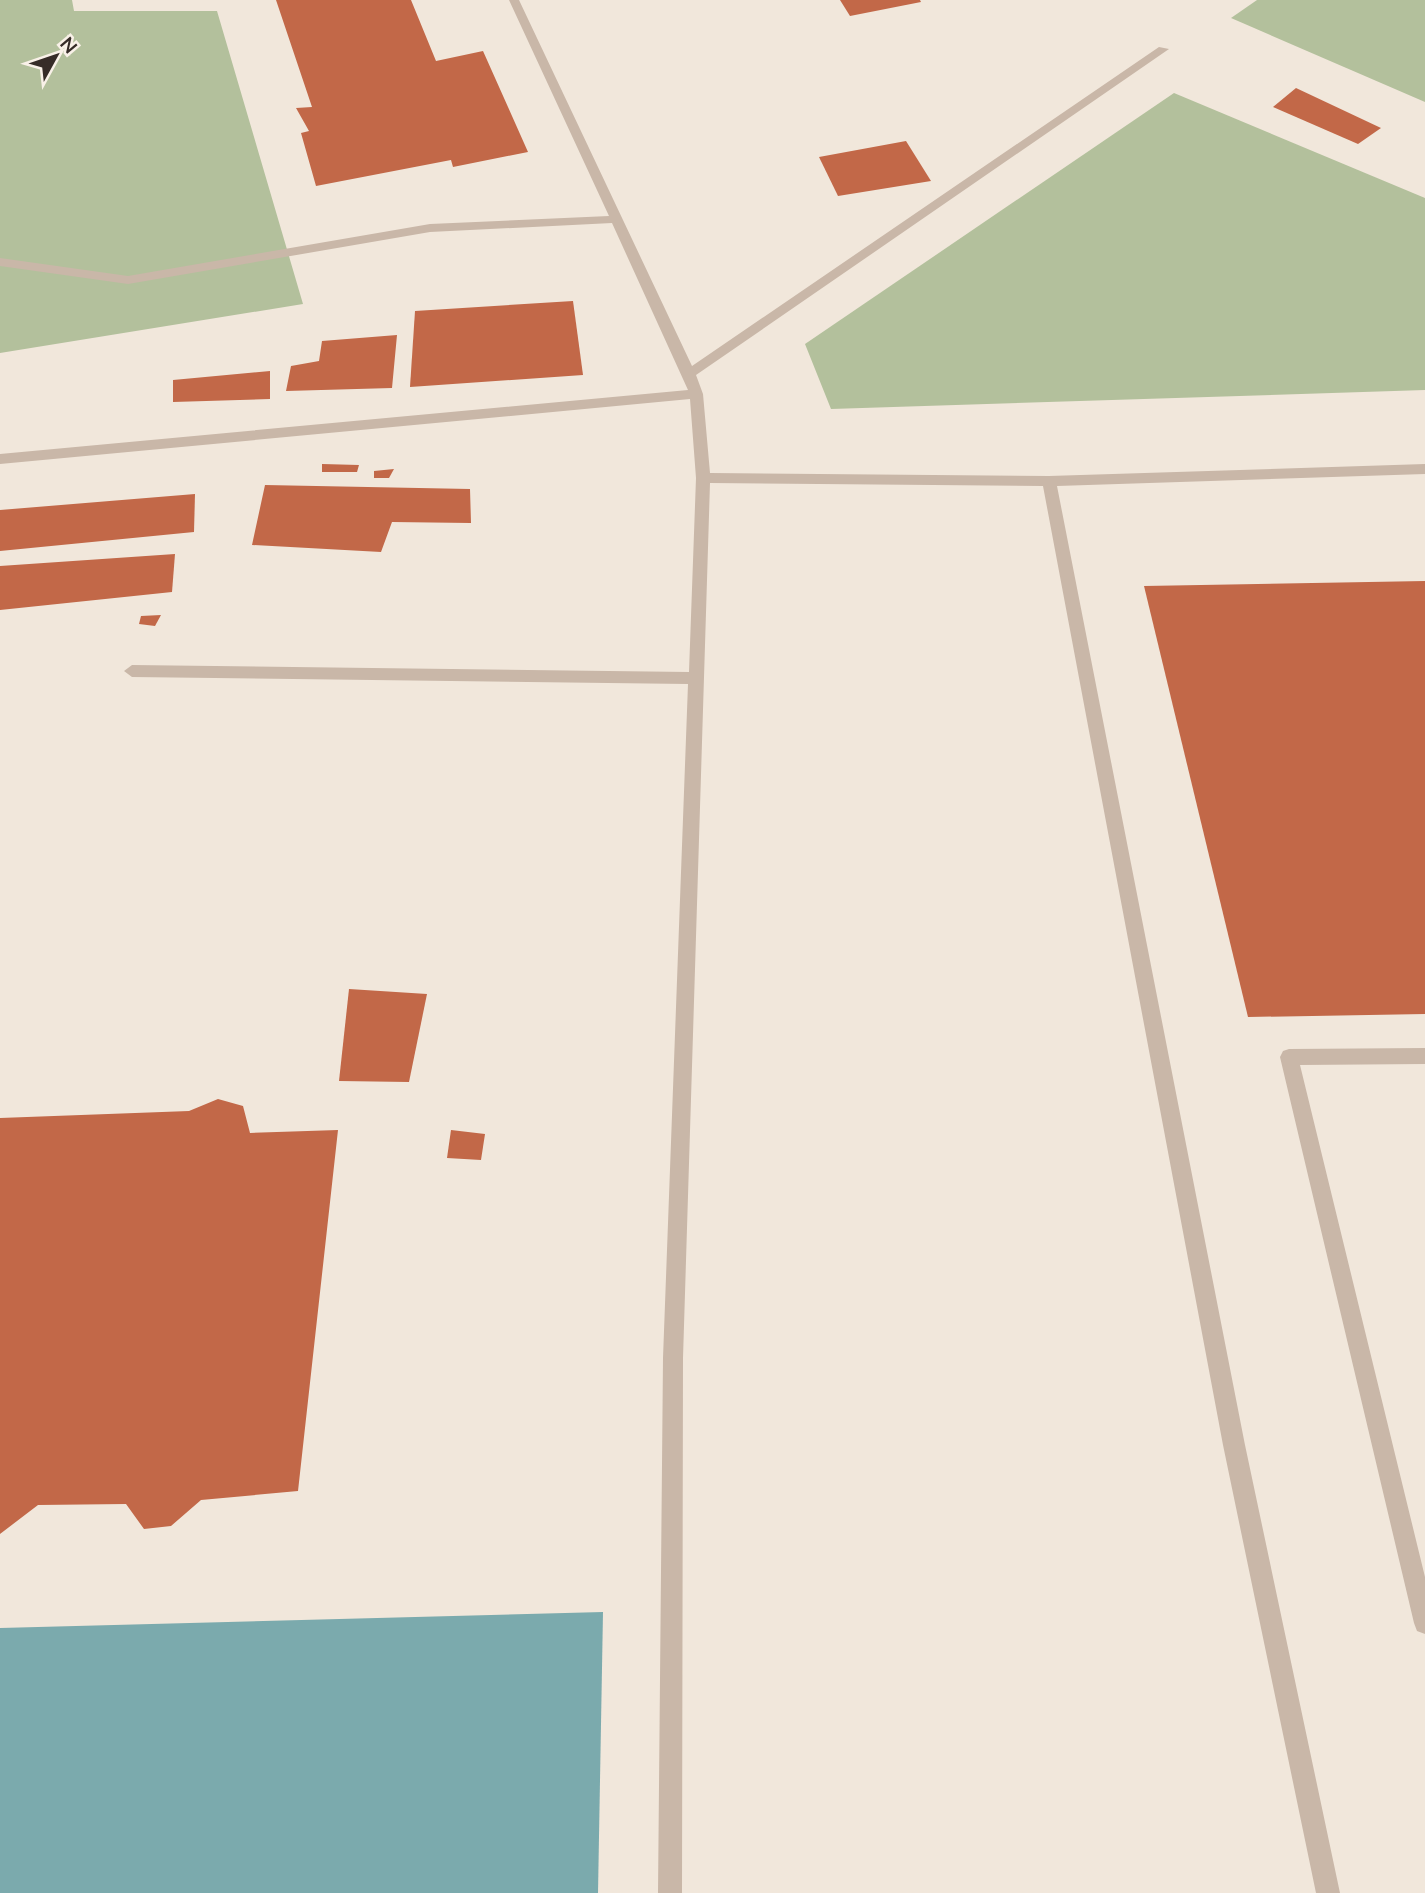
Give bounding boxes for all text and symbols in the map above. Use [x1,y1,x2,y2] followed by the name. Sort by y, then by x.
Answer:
[21,21,91,91] north arrow
[55,32,83,58] text: N

